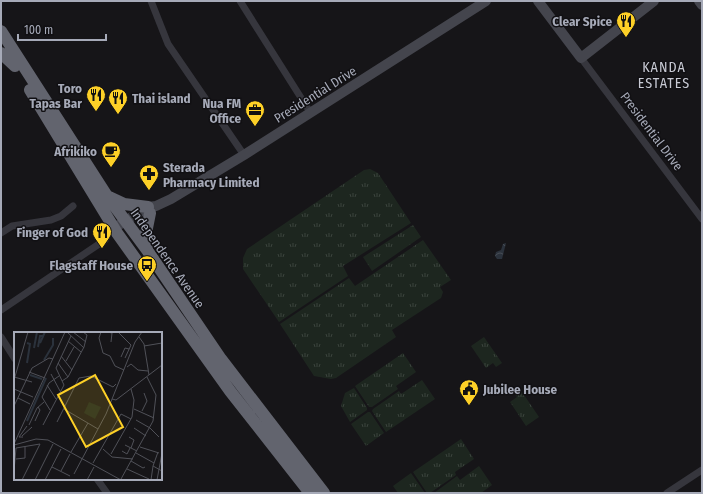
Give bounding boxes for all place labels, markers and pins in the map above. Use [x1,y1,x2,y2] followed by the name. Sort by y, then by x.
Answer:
[615,10,637,38] restaurant icon: Clear Spice
[552,14,612,29] place label: Clear Spice
[30,81,82,111] place label: Toro Tapas Bar
[85,84,107,112] restaurant icon: Toro Tapas Bar
[107,87,129,115] restaurant icon: Thai island
[132,91,191,106] place label: Thai island
[203,96,241,126] place label: Nua FM Office
[244,99,266,127] office icon: Nua FM Office
[100,140,122,168] cafe icon: Afrikiko
[53,144,97,159] place label: Afrikiko
[163,160,260,190] place label: Sterada Pharmacy Limited
[138,163,160,191] pharmacy icon: Sterada Pharmacy Limited
[91,221,113,249] restaurant icon: Finger of God
[17,225,88,240] place label: Finger of God
[136,254,158,282] bus stop icon: Flagstaff House
[50,258,133,273] place label: Flagstaff House
[458,378,480,406] public building icon: Jubilee House
[482,382,558,397] place label: Jubilee House

